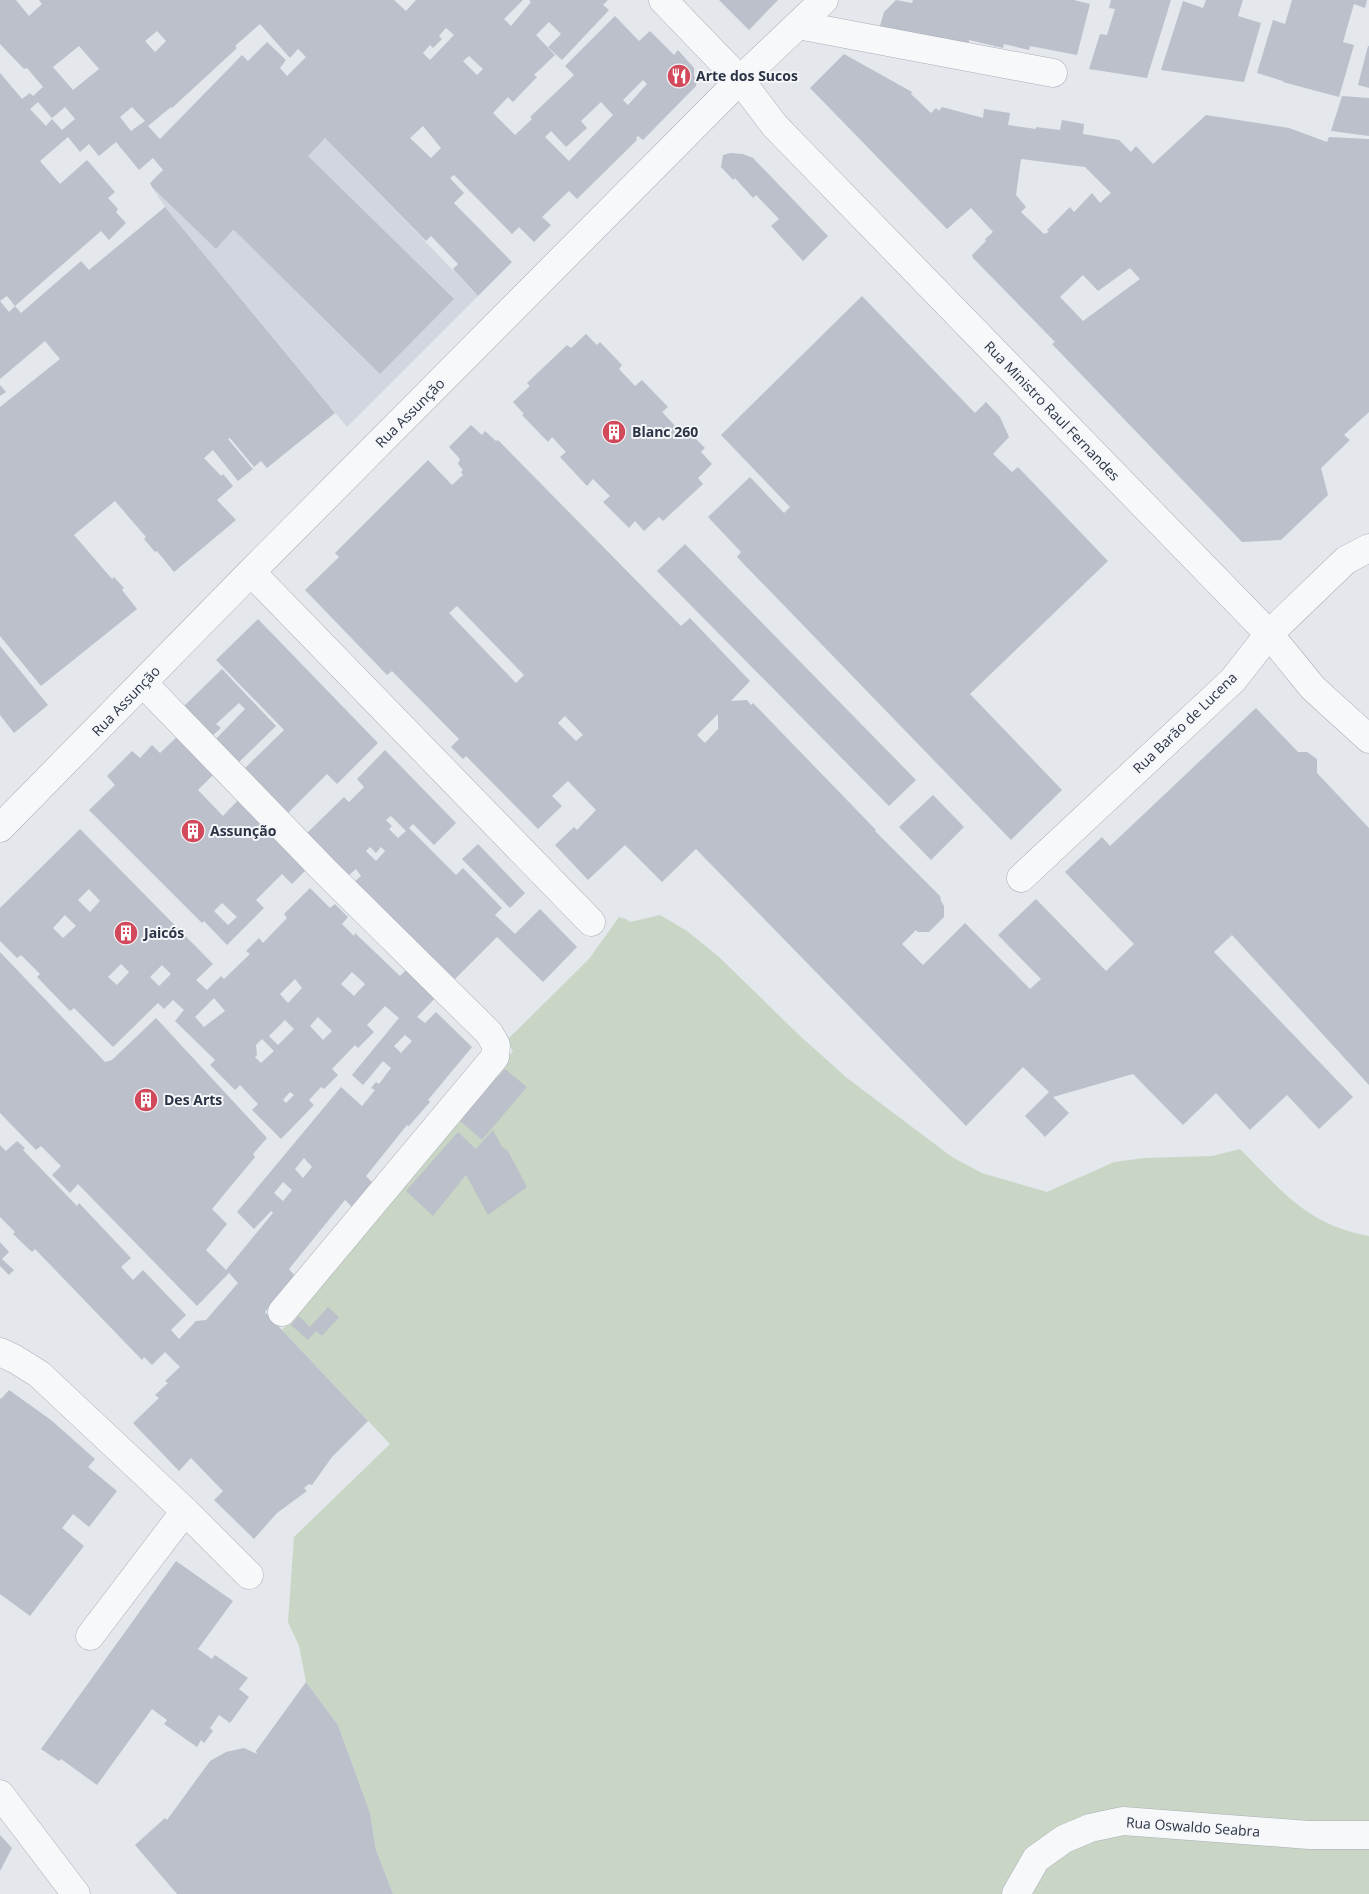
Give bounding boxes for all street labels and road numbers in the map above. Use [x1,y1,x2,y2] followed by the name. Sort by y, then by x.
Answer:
[980,337,1124,485] street label: Rua Ministro Raul Fernandes
[371,374,449,452] street label: Rua Assunção
[87,661,164,740] street label: Rua Assunção
[1128,668,1241,777] street label: Rua Barão de Lucena
[1125,1812,1261,1841] street label: Rua Oswaldo Seabra

